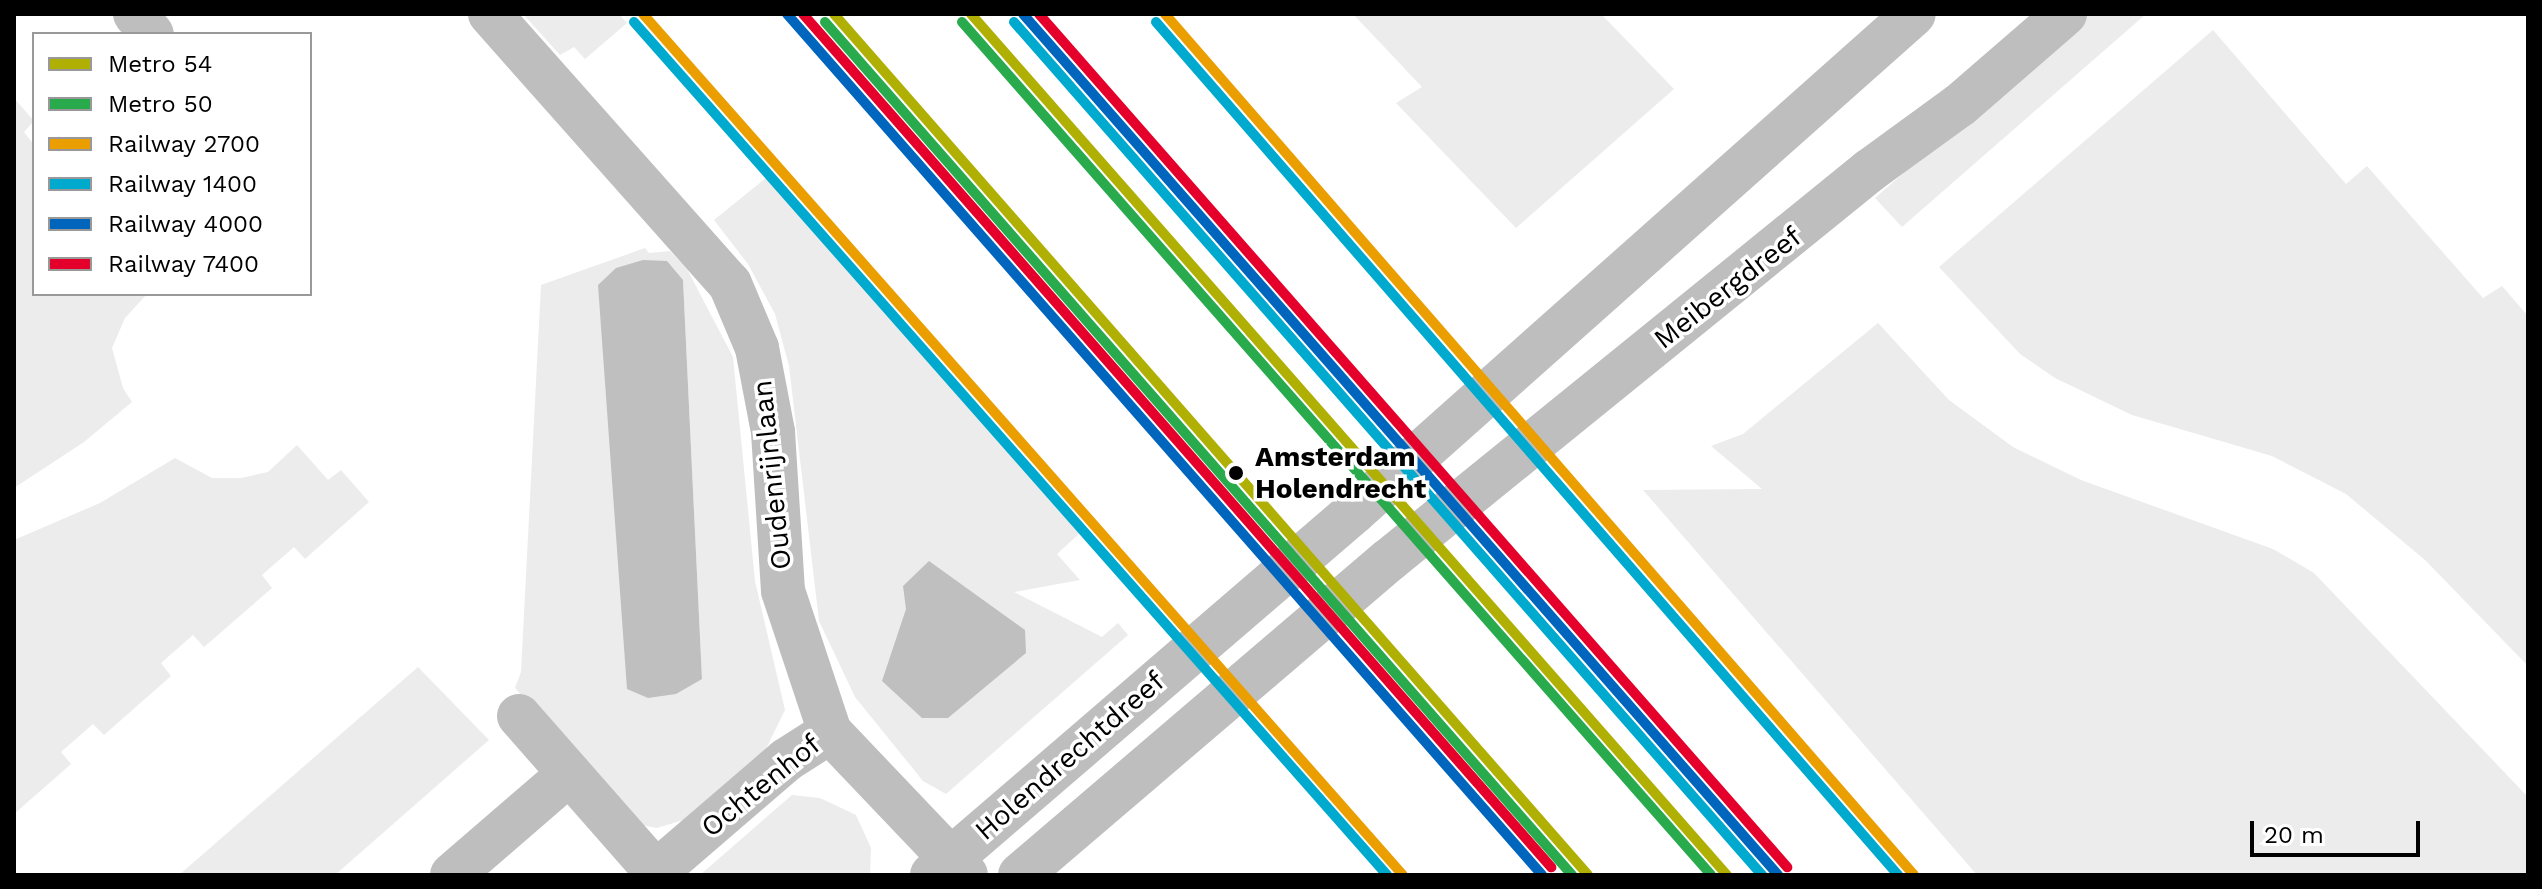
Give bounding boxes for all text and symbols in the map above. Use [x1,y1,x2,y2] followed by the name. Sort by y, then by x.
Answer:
[32,32,312,296] legend
[108,50,212,78] text: Metro 54
[108,90,213,118] text: Metro 50
[108,130,260,158] text: Railway 2700
[108,170,257,198] text: Railway 1400
[108,210,263,238] text: Railway 4000
[1647,220,1809,356] street label: Meibergdreef
[108,250,259,278] text: Railway 7400
[745,379,799,571] street label: Oudenrijnlaan
[1255,440,1426,506] place label: Amsterdam Holendrecht
[1224,461,1248,485] marker: Amsterdam Holendrecht
[968,665,1172,847] street label: Holendrechtdreef
[695,728,827,844] street label: Ochtenhof
[2254,805,2424,855] scale bar
[2264,821,2324,849] text: 20 m

